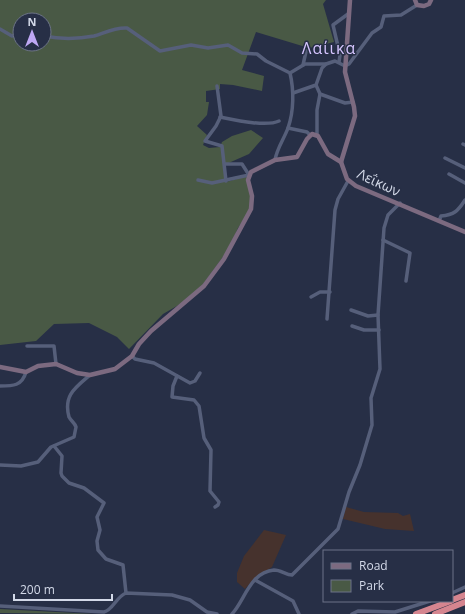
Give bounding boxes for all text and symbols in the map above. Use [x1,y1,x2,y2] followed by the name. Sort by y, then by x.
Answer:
[12,12,52,52] north arrow
[28,14,36,29] text: N
[302,37,356,59] district label: Λαίικα
[354,164,404,200] street label: Λεΐκων
[323,550,453,602] legend
[359,557,388,574] text: Road
[14,576,112,602] scale bar
[359,577,385,594] text: Park
[20,581,55,598] text: 200 m

